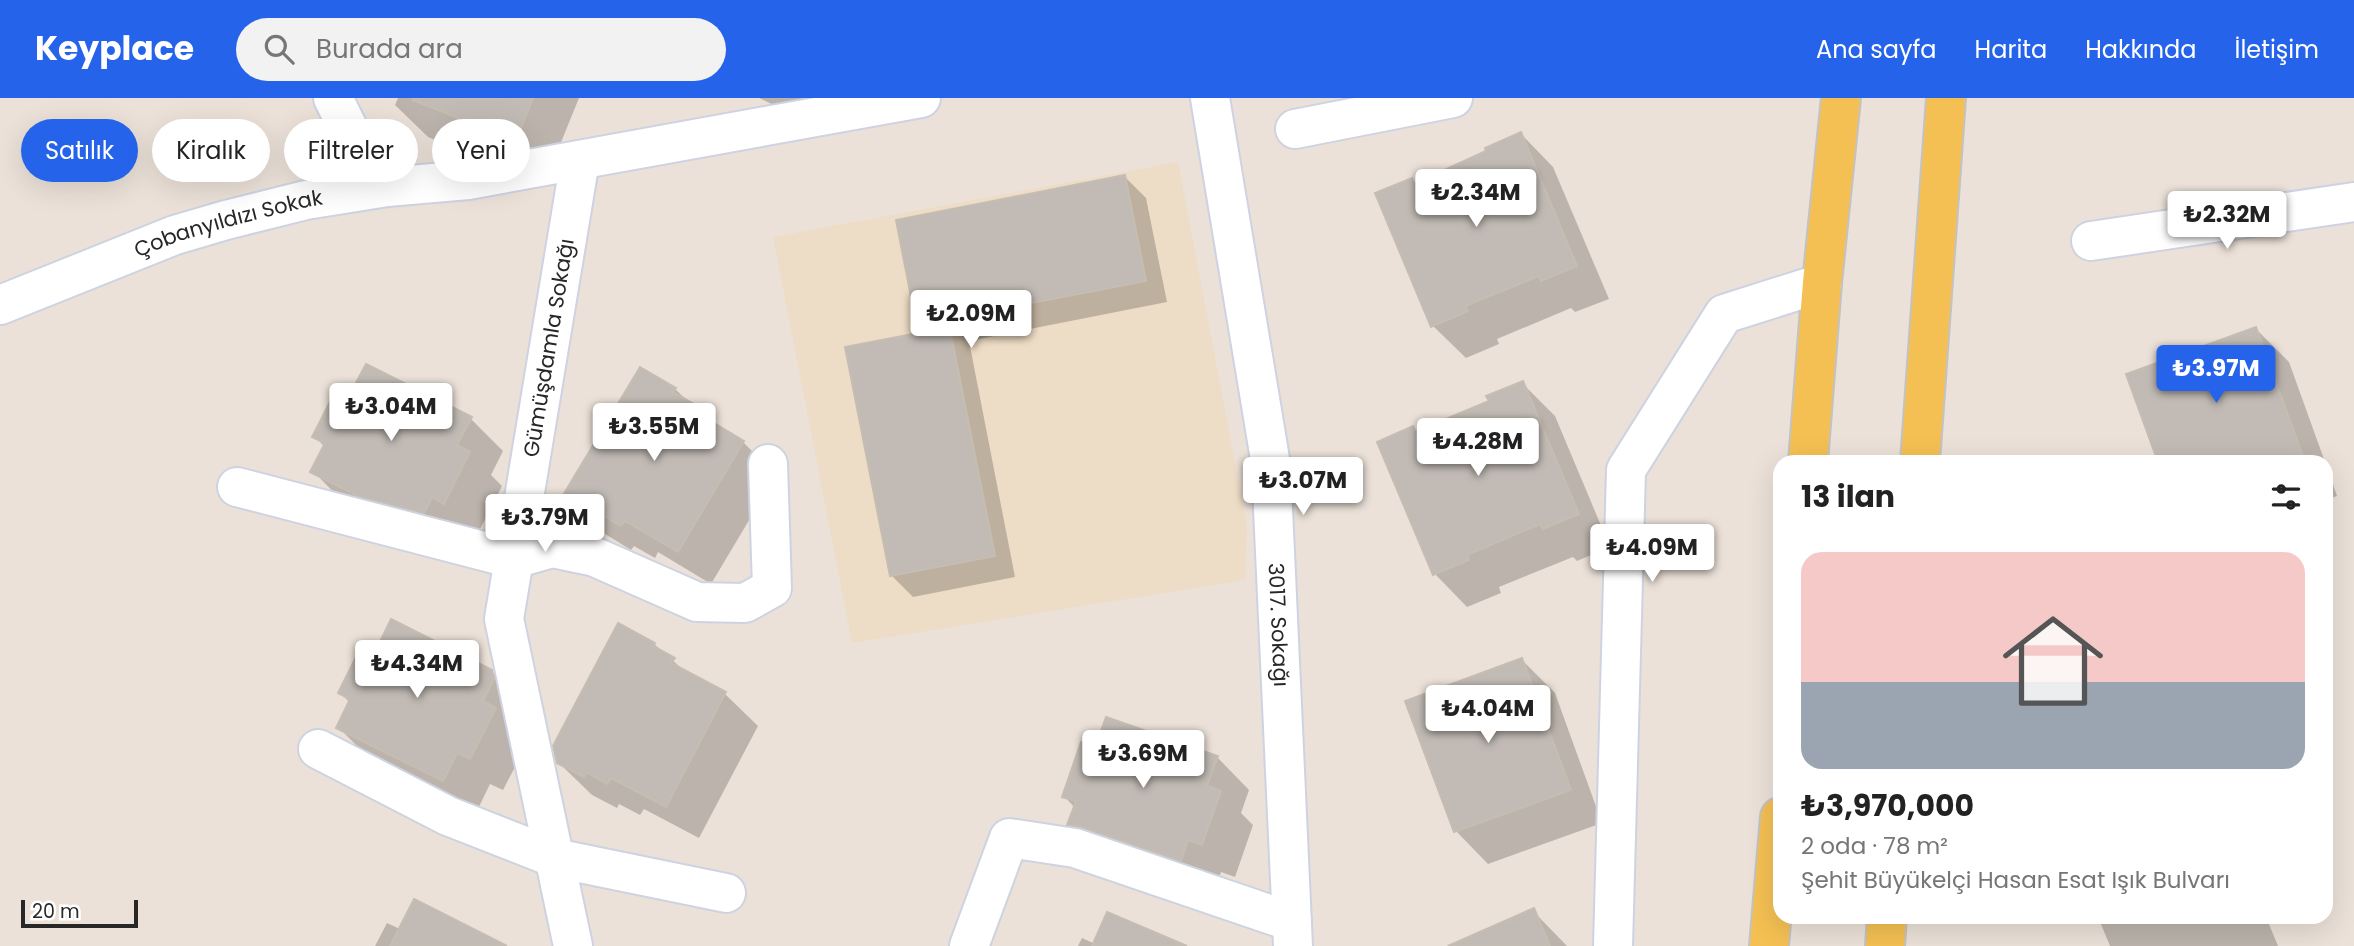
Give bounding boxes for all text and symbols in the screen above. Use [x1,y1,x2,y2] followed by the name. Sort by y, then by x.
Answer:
[236,18,726,81] search box
[35,25,194,72] text: Keyplace
[260,30,298,68] icon: search
[316,31,463,67] text: Burada ara
[1816,33,1937,66] text: Ana sayfa
[1975,33,2047,66] text: Harita
[2085,33,2197,66] text: Hakkında
[2235,33,2319,66] text: İletişim
[21,119,138,182] chip: Satılık
[152,119,270,182] chip: Kiralık
[284,119,418,182] chip: Filtreler
[432,119,530,182] chip: Yeni
[1419,170,1533,229] pin: ₺2.34M
[1431,176,1521,208] text: ₺2.34M
[129,183,325,264] street label: Çobanyıldızı Sokak
[2170,192,2284,251] pin: ₺2.32M
[2184,198,2270,230] text: ₺2.32M
[516,236,581,459] street label: Gümüşdamla Sokağı
[914,290,1028,350] pin: ₺2.09M
[926,297,1016,329] text: ₺2.09M
[2159,345,2273,405] pin: ₺3.97M
[2172,352,2260,384] text: ₺3.97M
[334,384,448,443] pin: ₺3.04M
[345,390,437,422] text: ₺3.04M
[597,404,711,463] pin: ₺3.55M
[609,410,699,442] text: ₺3.55M
[1421,418,1535,478] pin: ₺4.28M
[1433,425,1523,457] text: ₺4.28M
[1246,458,1360,517] pin: ₺3.07M
[1259,464,1347,496] text: ₺3.07M
[1801,475,1895,518] text: 13 ilan
[2267,478,2305,516] icon: filters
[488,494,602,554] pin: ₺3.79M
[501,501,589,533] text: ₺3.79M
[1595,524,1709,584] pin: ₺4.09M
[1606,531,1698,563] text: ₺4.09M
[1261,562,1296,687] street label: 3017. Sokağı
[1990,598,2116,724] icon: home
[360,640,474,700] pin: ₺4.34M
[371,647,463,679] text: ₺4.34M
[1431,686,1545,745] pin: ₺4.04M
[1442,692,1534,724] text: ₺4.04M
[1086,730,1200,790] pin: ₺3.69M
[1098,737,1188,769] text: ₺3.69M
[1801,784,1974,827] text: ₺3,970,000
[1801,830,1948,862] text: 2 oda · 78 m²
[1801,864,2230,896] text: Şehit Büyükelçi Hasan Esat Işık Bulvarı
[21,897,138,929] scale bar
[32,898,80,925] text: 20 m

